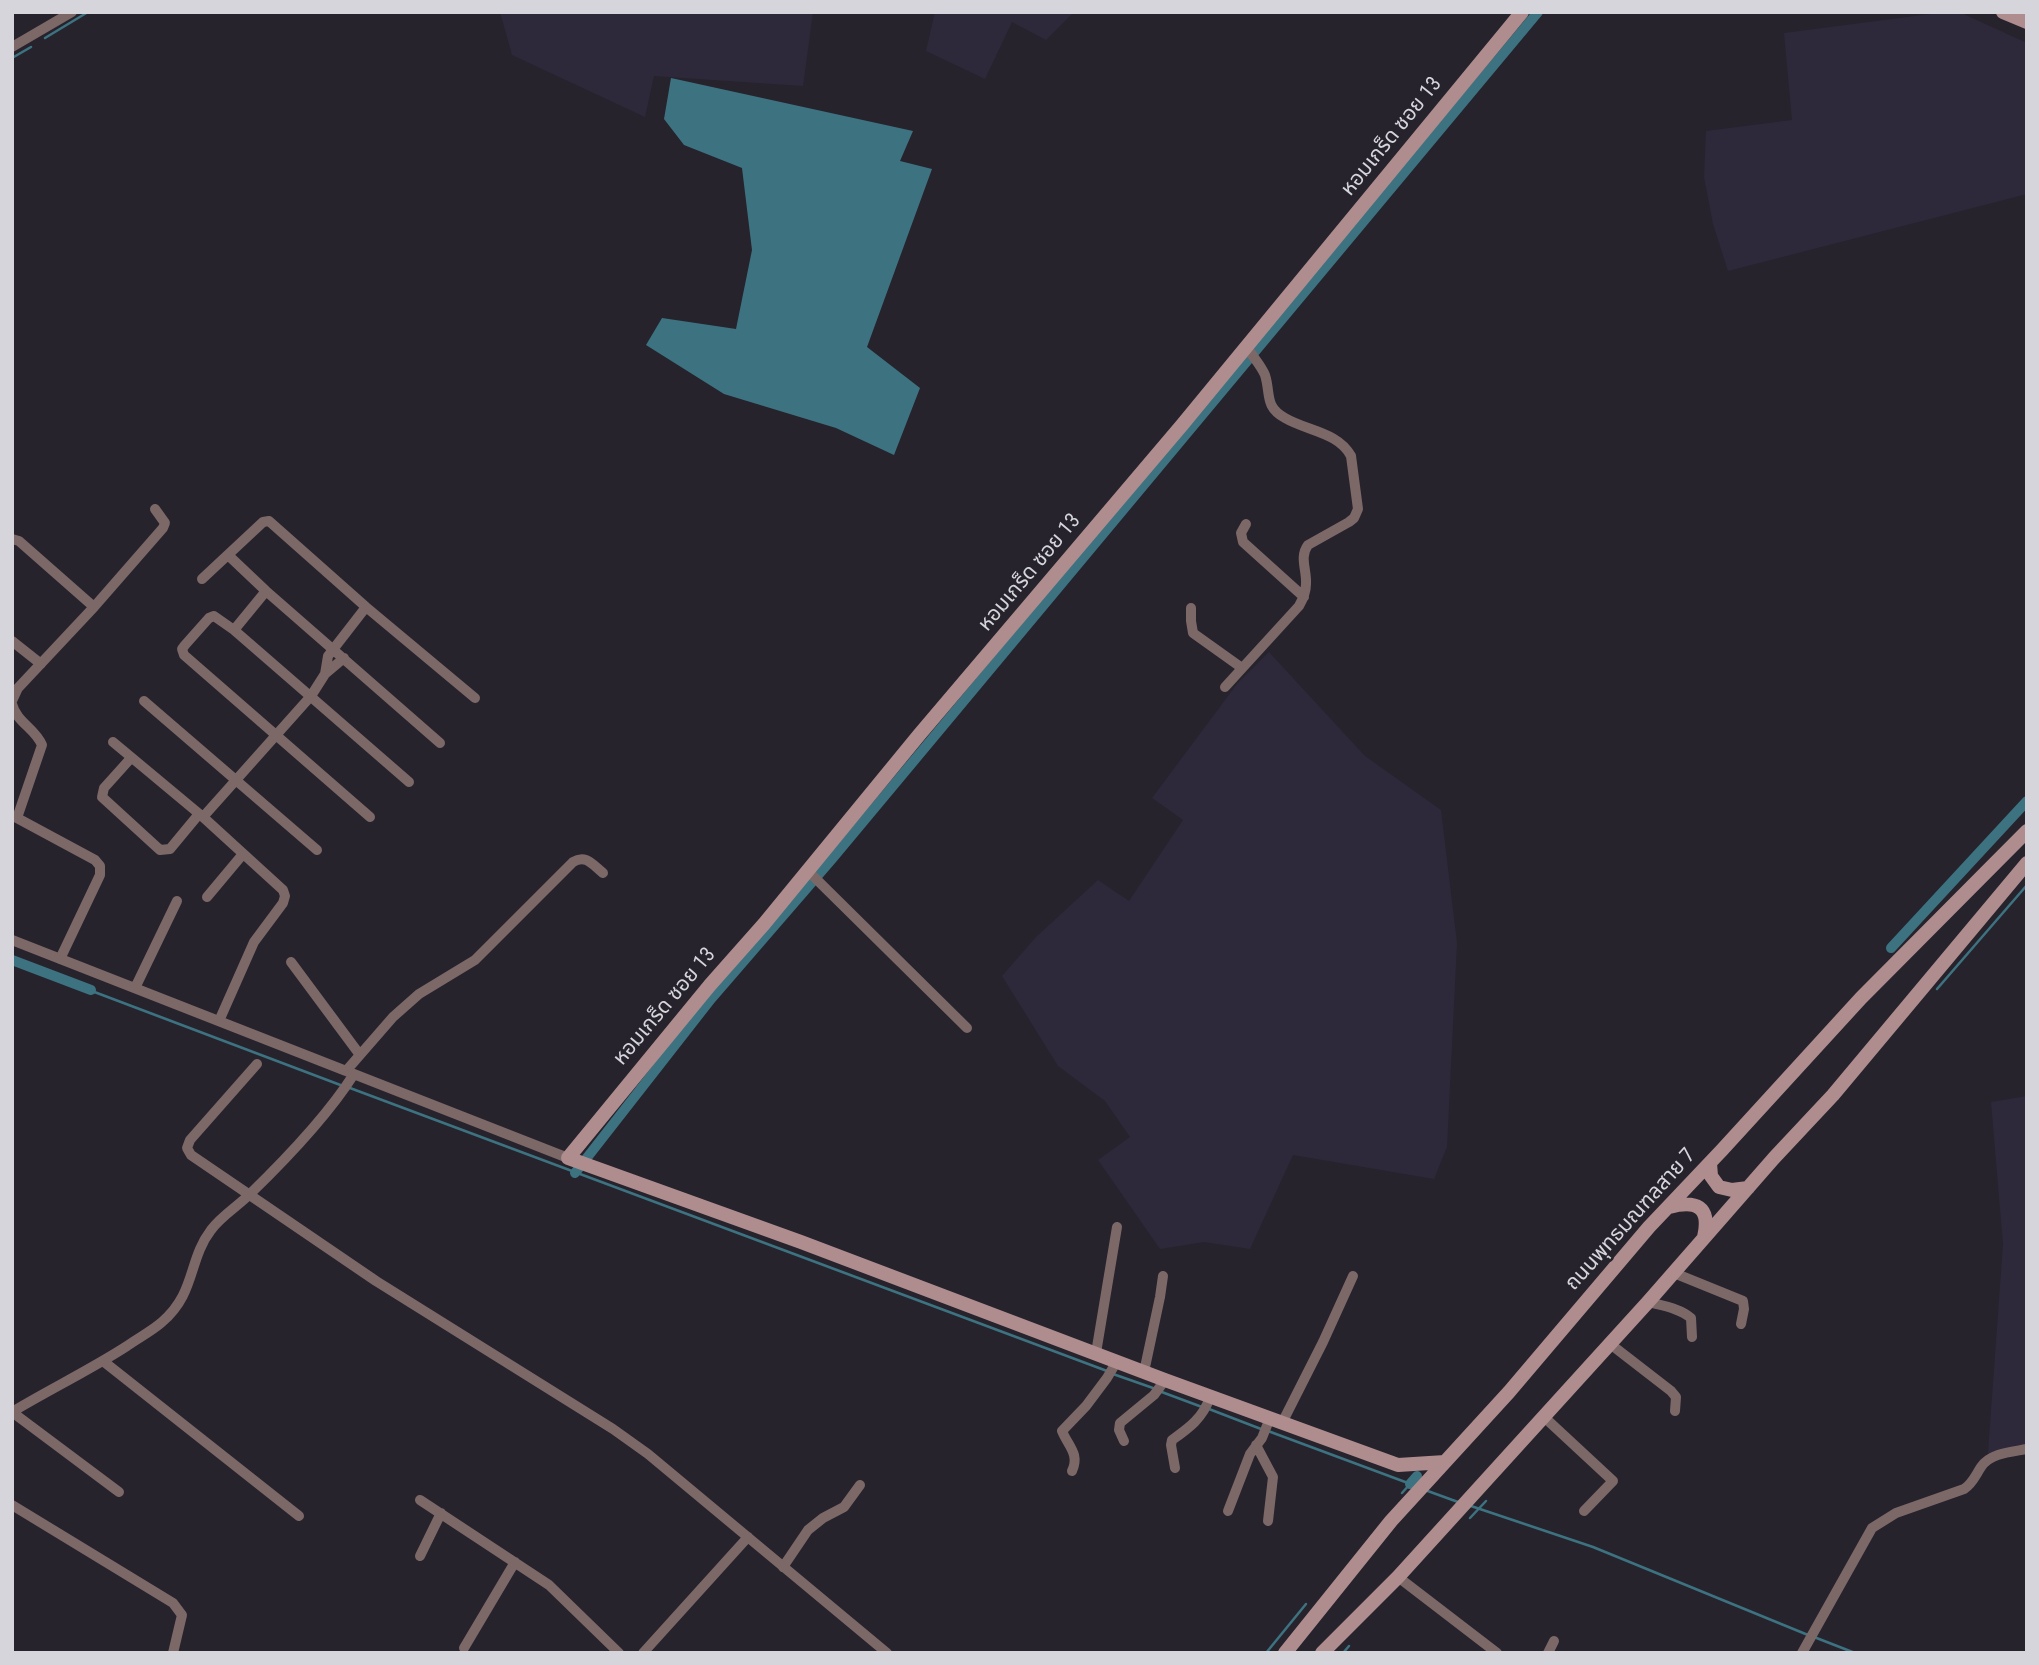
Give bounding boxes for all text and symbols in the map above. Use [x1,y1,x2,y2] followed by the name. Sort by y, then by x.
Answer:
[1336,72,1448,202] street label: หอมเกร็ด ซอย 13
[973,509,1087,637] street label: หอมเกร็ด ซอย 13
[608,943,722,1071] street label: หอมเกร็ด ซอย 13
[1561,1144,1701,1296] street label: ถนนพุทธมณฑลสาย 7

